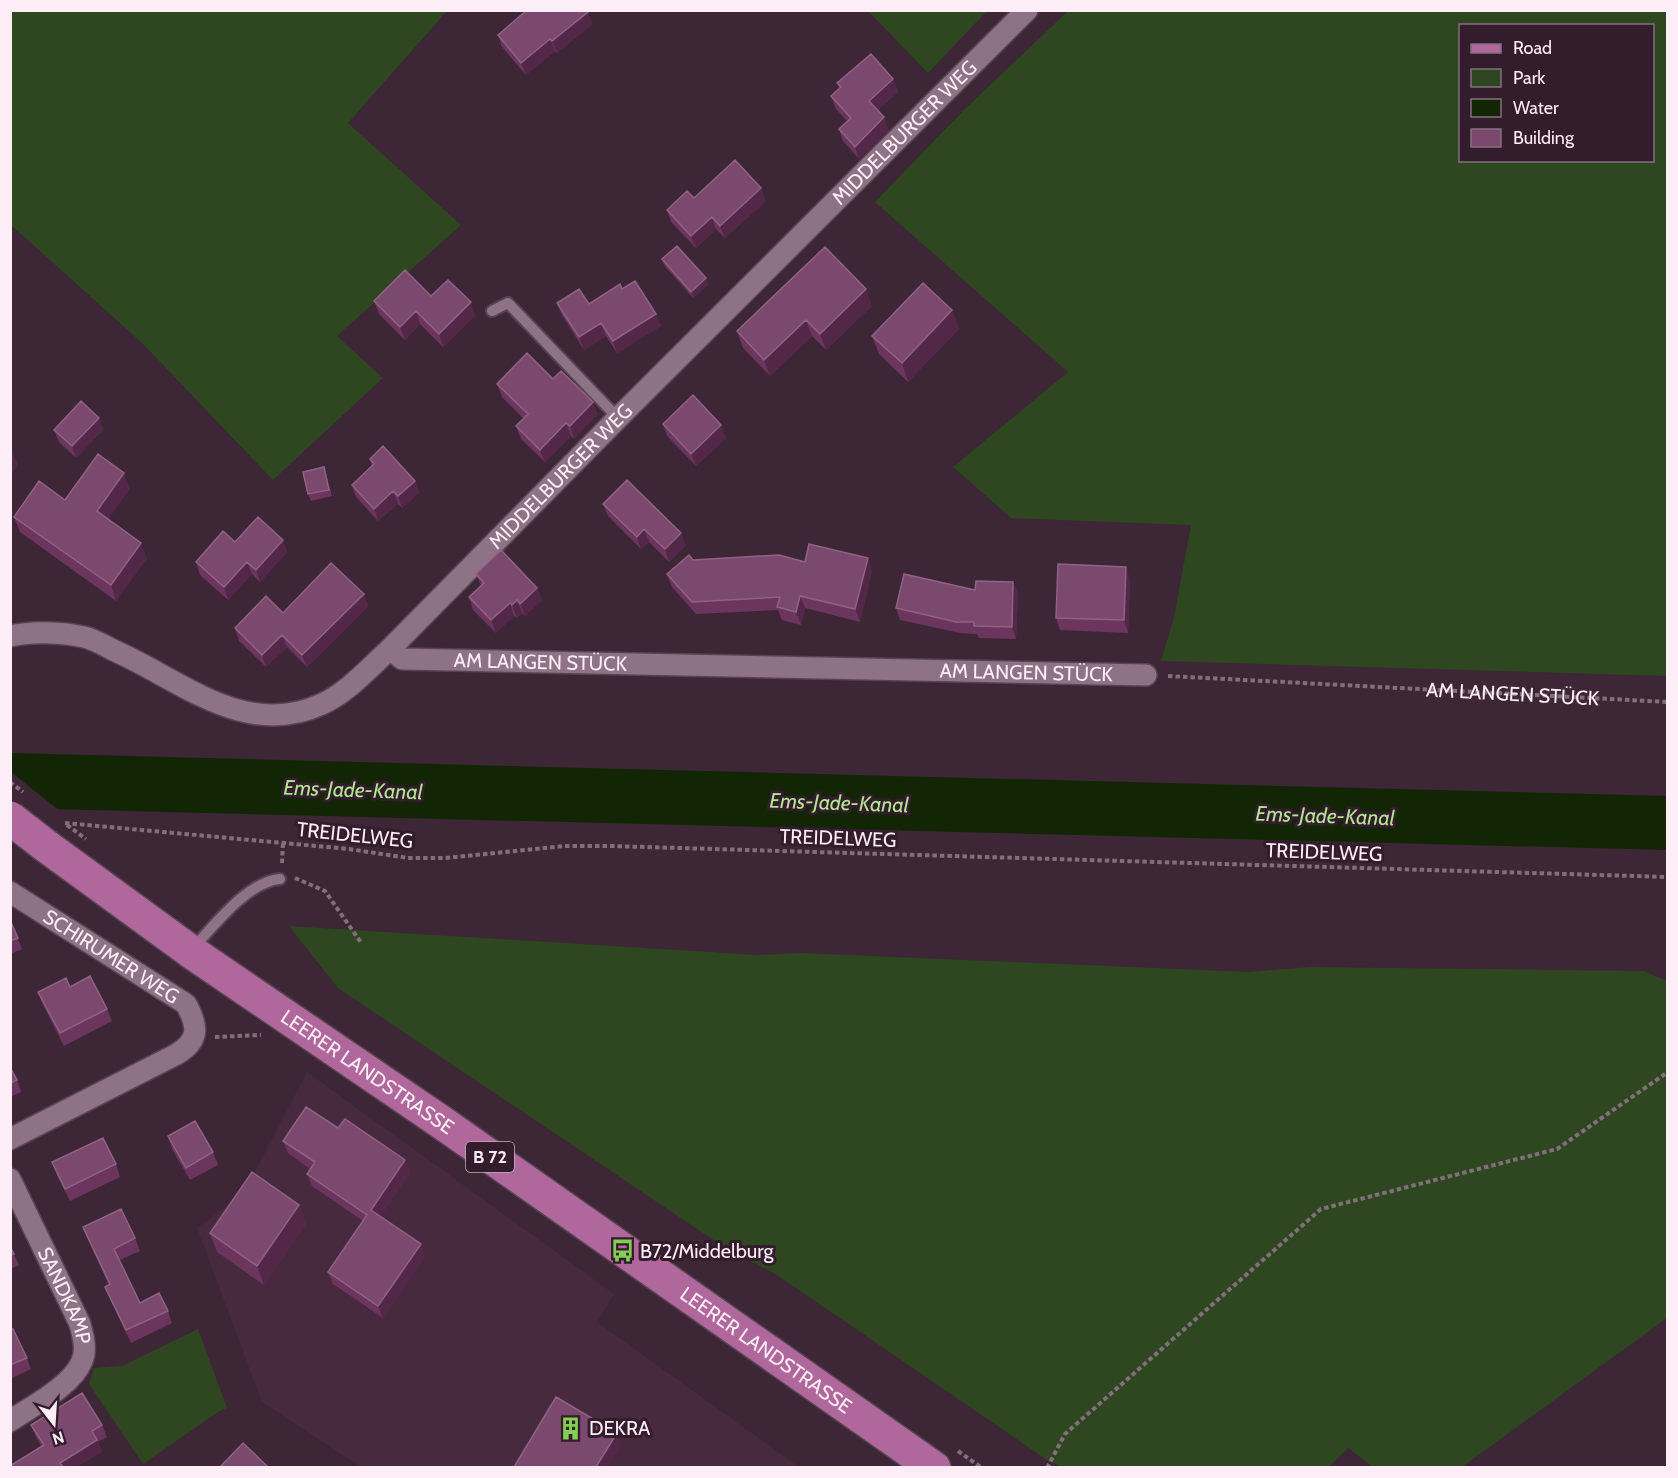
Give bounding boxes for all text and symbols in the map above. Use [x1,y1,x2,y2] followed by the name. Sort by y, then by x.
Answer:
[1459,24,1654,162] legend
[1513,37,1552,59] text: Road
[827,55,981,210] street label: MIDDELBURGER WEG
[1513,67,1546,89] text: Park
[1513,97,1559,119] text: Water
[1513,127,1575,149] text: Building
[484,399,637,554] street label: MIDDELBURGER WEG
[454,648,628,676] street label: AM LANGEN STÜCK
[939,659,1114,686] street label: AM LANGEN STÜCK
[1425,677,1600,710] street label: AM LANGEN STÜCK
[283,775,423,804] water label: Ems-Jade-Kanal
[769,788,909,817] water label: Ems-Jade-Kanal
[1255,801,1395,830] water label: Ems-Jade-Kanal
[296,817,414,853] street label: TREIDELWEG
[779,824,897,852] street label: TREIDELWEG
[1265,838,1383,866] street label: TREIDELWEG
[39,904,184,1009] street label: SCHIRUMER WEG
[276,1005,459,1139] street label: LEERER LANDSTRASSE
[466,1142,514,1172] road number: B 72
[609,1238,635,1264] bus stop icon: B72/Middelburg
[640,1239,775,1263] place label: B72/Middelburg
[33,1243,96,1346] street label: SANDKAMP
[676,1282,856,1419] street label: LEERER LANDSTRASSE
[24,1394,84,1454] north arrow
[558,1415,584,1441] building icon: DEKRA
[589,1416,651,1440] place label: DEKRA
[50,1427,66,1449] text: N

